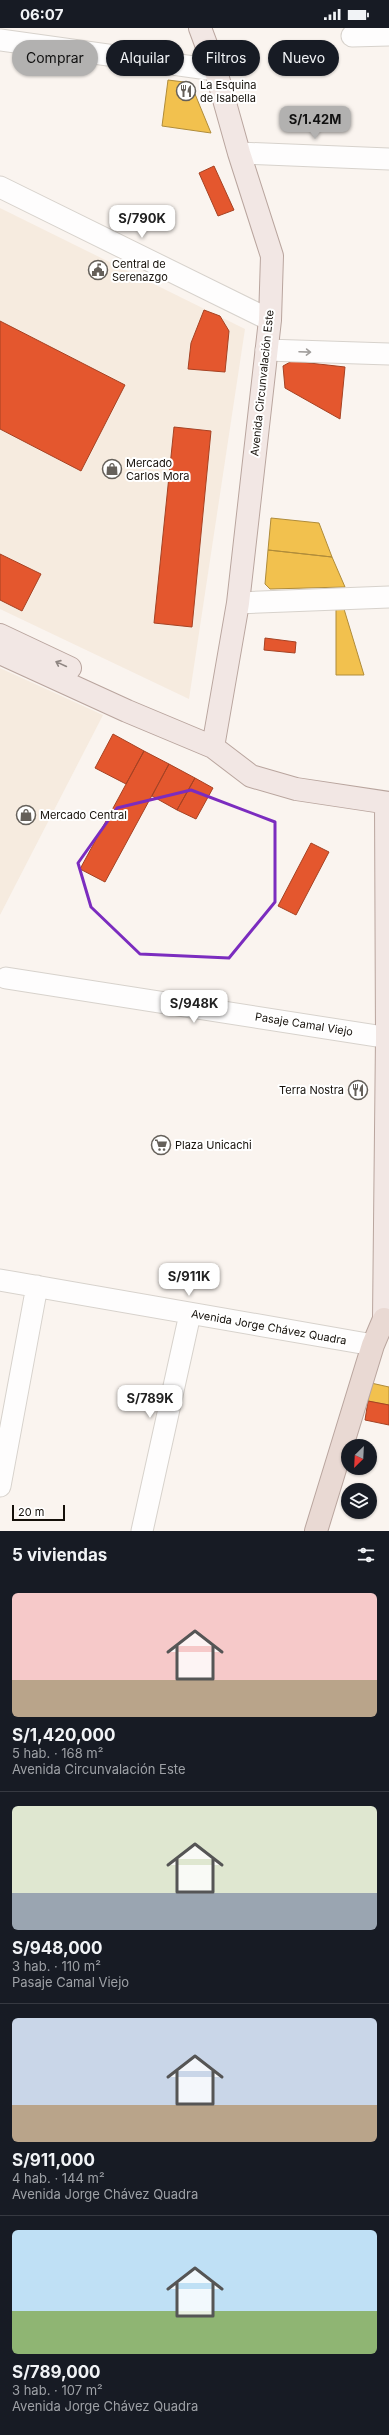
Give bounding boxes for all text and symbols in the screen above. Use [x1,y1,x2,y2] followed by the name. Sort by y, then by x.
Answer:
[20,5,63,24] text: 06:07
[12,40,98,76] chip: Comprar
[106,40,184,76] chip: Alquilar
[192,40,260,76] chip: Filtros
[268,40,339,76] chip: Nuevo
[200,78,257,105] place label: La Esquina de Isabella
[175,80,197,102] restaurant icon: La Esquina de Isabella
[278,106,352,140] pin: S/1.42M
[289,111,341,127] text: S/1.42M
[109,205,175,239] pin: S/790K
[118,210,166,226] text: S/790K
[112,257,168,284] place label: Central de Serenazgo
[87,259,109,281] public building icon: Central de Serenazgo
[247,309,277,457] street label: Avenida Circunvalación Este
[298,348,311,355] one-way arrow
[126,456,190,483] place label: Mercado Carlos Mora
[101,458,123,480] shop icon: Mercado Carlos Mora
[55,660,67,667] one-way arrow
[15,804,37,826] shop icon: Mercado Central
[40,808,127,822] place label: Mercado Central
[161,990,227,1024] pin: S/948K
[170,995,218,1011] text: S/948K
[254,1009,354,1039] street label: Pasaje Camal Viejo
[347,1079,369,1101] restaurant icon: Terra Nostra
[279,1083,344,1097] place label: Terra Nostra
[150,1134,172,1156] supermarket icon: Plaza Unicachi
[175,1138,252,1152] place label: Plaza Unicachi
[156,1263,222,1297] pin: S/911K
[168,1268,210,1284] text: S/911K
[190,1306,348,1348] street label: Avenida Jorge Chávez Quadra
[117,1385,183,1419] pin: S/789K
[126,1390,174,1406] text: S/789K
[341,1439,377,1475] north arrow
[341,1439,377,1519] map controls
[341,1483,377,1519] button: layers
[12,1503,65,1522] scale bar
[18,1505,44,1519] text: 20 m
[355,1544,377,1566] icon: filters
[12,1545,107,1565] text: 5 viviendas
[159,1619,231,1691] icon: home
[12,1725,115,1745] text: S/1,420,000
[12,1745,104,1761] text: 5 hab. · 168 m²
[12,1761,185,1777] text: Avenida Circunvalación Este
[159,1832,231,1904] icon: home
[12,1938,103,1958] text: S/948,000
[12,1958,101,1974] text: 3 hab. · 110 m²
[12,1974,129,1990] text: Pasaje Camal Viejo
[159,2044,231,2116] icon: home
[12,2150,95,2170] text: S/911,000
[12,2170,105,2186] text: 4 hab. · 144 m²
[12,2186,198,2202] text: Avenida Jorge Chávez Quadra
[159,2256,231,2328] icon: home
[12,2362,101,2382] text: S/789,000
[12,2382,103,2398] text: 3 hab. · 107 m²
[12,2398,198,2414] text: Avenida Jorge Chávez Quadra

